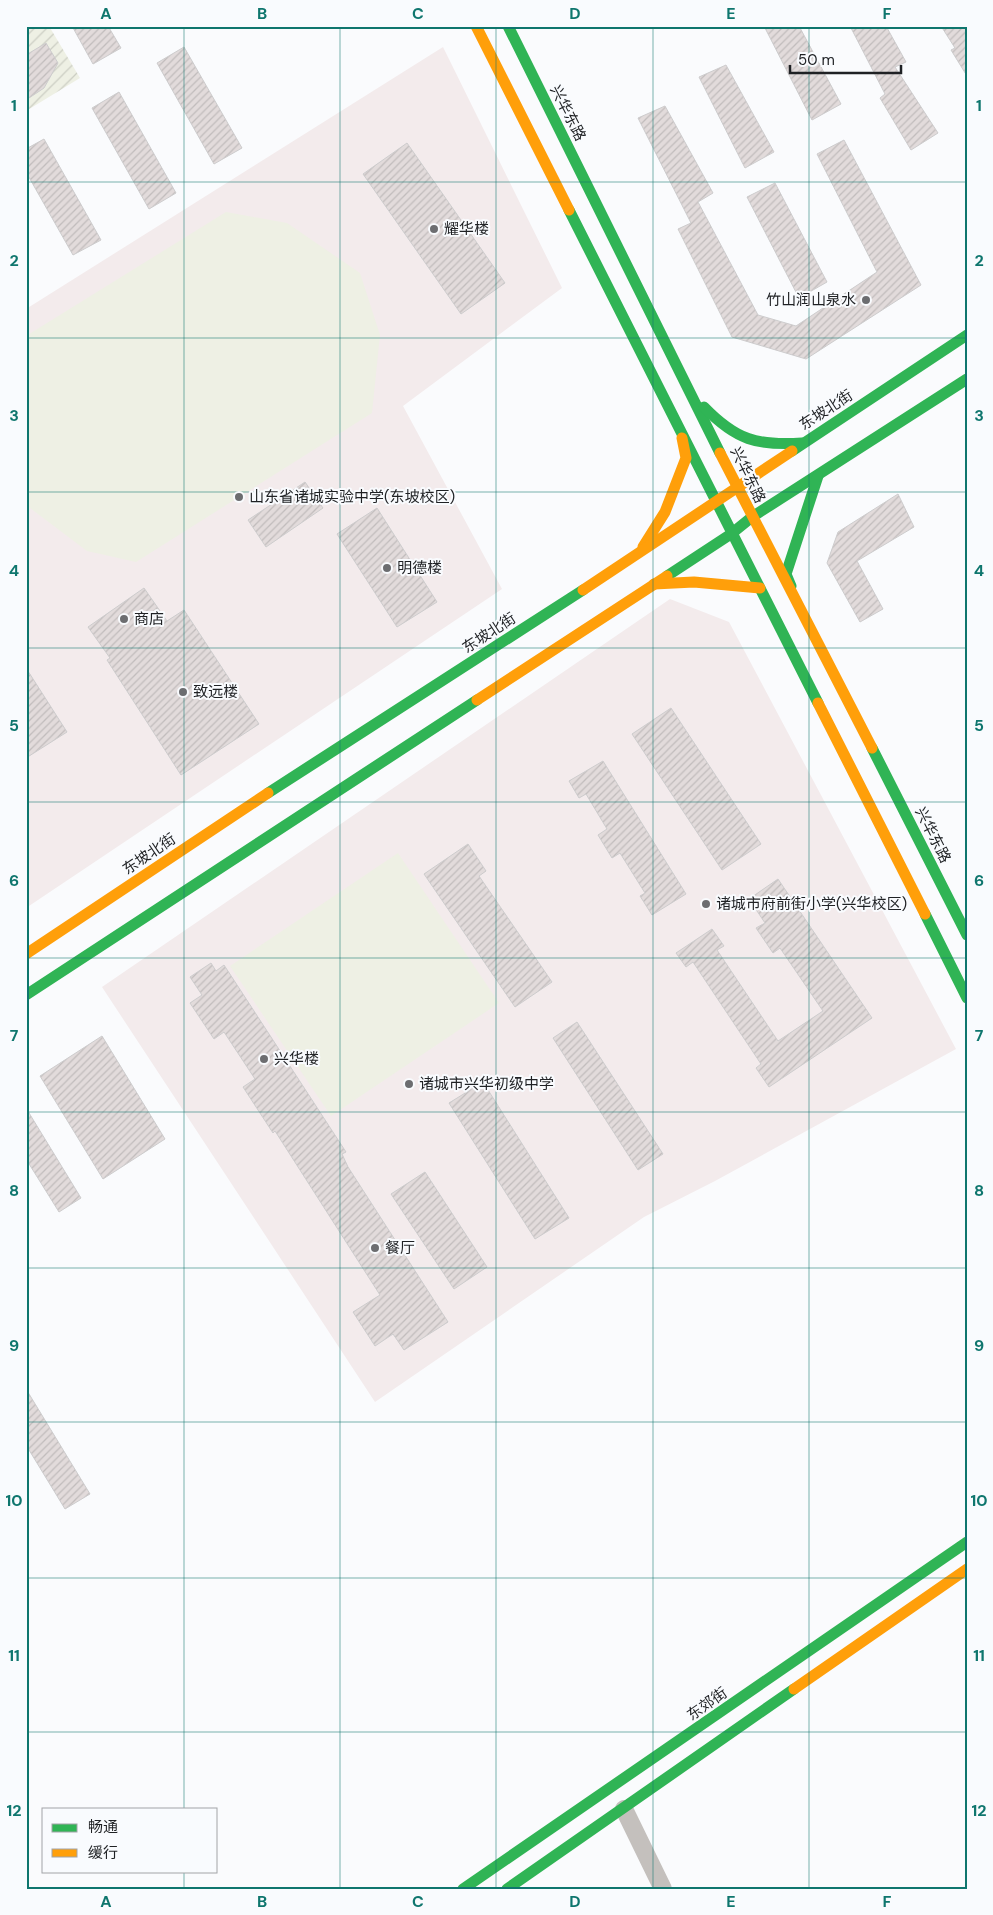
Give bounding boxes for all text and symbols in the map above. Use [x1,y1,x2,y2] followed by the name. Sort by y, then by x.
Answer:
[100,3,112,24] text: A
[257,3,267,24] text: B
[412,3,424,24] text: C
[569,3,581,24] text: D
[726,3,736,24] text: E
[883,3,892,24] text: F
[790,42,902,74] scale bar
[798,50,835,70] text: 50 m
[545,82,591,144] street label: 兴华东路
[11,95,17,116] text: 1
[976,95,982,116] text: 1
[444,219,489,239] place label: 耀华楼
[428,223,440,235] marker: 耀华楼
[9,250,19,271] text: 2
[974,250,984,271] text: 2
[766,290,856,310] place label: 竹山润山泉水
[860,294,872,306] marker: 竹山润山泉水
[795,385,857,435] street label: 东坡北街
[9,405,19,426] text: 3
[974,405,984,426] text: 3
[726,444,770,506] street label: 兴华东路
[249,487,455,507] place label: 山东省诸城实验中学(东坡校区)
[233,491,245,503] marker: 山东省诸城实验中学(东坡校区)
[397,558,442,578] place label: 明德楼
[9,560,19,581] text: 4
[974,560,984,581] text: 4
[381,562,393,574] marker: 明德楼
[458,608,520,658] street label: 东坡北街
[134,609,164,629] place label: 商店
[118,613,130,625] marker: 商店
[193,682,238,702] place label: 致远楼
[177,686,189,698] marker: 致远楼
[9,715,19,736] text: 5
[974,715,984,736] text: 5
[910,804,956,866] street label: 兴华东路
[119,829,179,879] street label: 东坡北街
[9,870,19,891] text: 6
[974,870,984,891] text: 6
[716,894,907,914] place label: 诸城市府前街小学(兴华校区)
[700,898,712,910] marker: 诸城市府前街小学(兴华校区)
[10,1025,19,1046] text: 7
[975,1025,984,1046] text: 7
[274,1049,319,1069] place label: 兴华楼
[258,1053,270,1065] marker: 兴华楼
[419,1074,554,1094] place label: 诸城市兴华初级中学
[403,1078,415,1090] marker: 诸城市兴华初级中学
[9,1180,19,1201] text: 8
[974,1180,984,1201] text: 8
[385,1238,415,1258] place label: 餐厅
[369,1242,381,1254] marker: 餐厅
[9,1335,19,1356] text: 9
[974,1335,984,1356] text: 9
[5,1490,23,1511] text: 10
[970,1490,988,1511] text: 10
[8,1645,20,1666] text: 11
[973,1645,985,1666] text: 11
[683,1683,731,1725] street label: 东郊街
[6,1800,22,1821] text: 12
[971,1800,987,1821] text: 12
[42,1808,218,1872] legend
[88,1817,118,1837] text: 畅通
[88,1843,118,1863] text: 缓行
[100,1891,112,1912] text: A
[257,1891,267,1912] text: B
[412,1891,424,1912] text: C
[569,1891,581,1912] text: D
[726,1891,736,1912] text: E
[883,1891,892,1912] text: F

